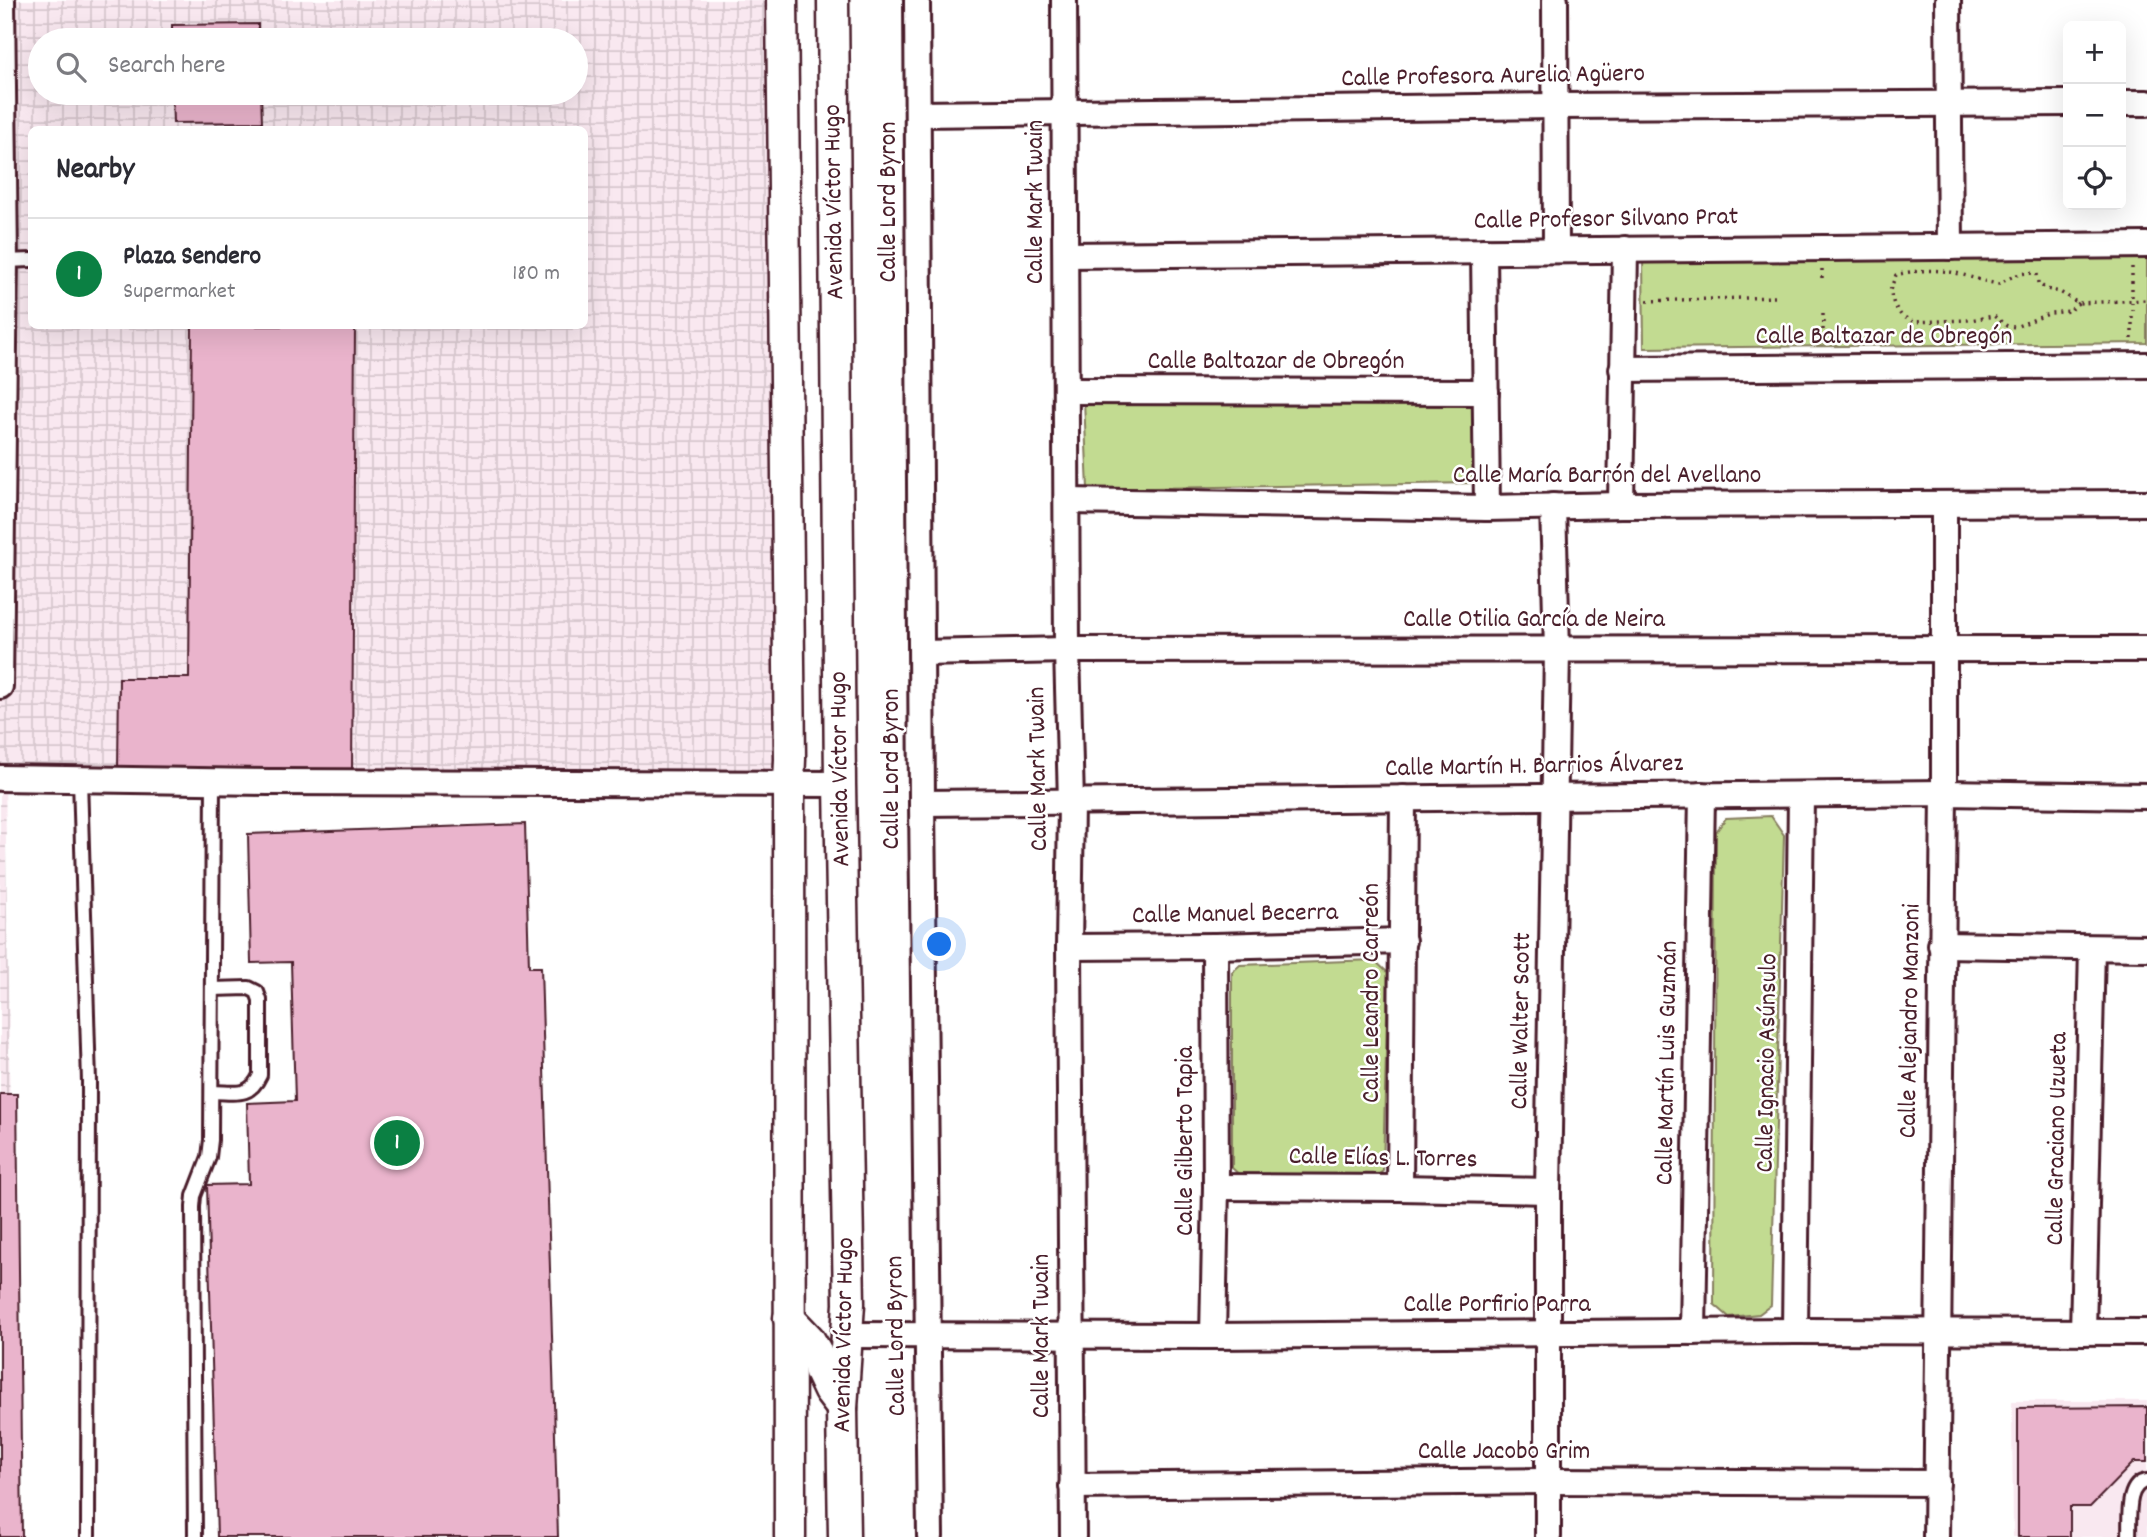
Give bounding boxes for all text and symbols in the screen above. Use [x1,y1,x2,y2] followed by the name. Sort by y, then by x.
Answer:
[2063,21,2126,210] map controls
[2063,21,2126,84] button: +
[28,28,588,105] search box
[52,48,90,86] icon: search
[108,48,226,85] text: Search here
[1341,56,1645,98] street label: Calle Profesora Aurelia Agüero
[2063,84,2126,147] button: −
[815,104,855,300] street label: Avenida Víctor Hugo
[1018,120,1055,284] street label: Calle Mark Twain
[871,122,908,282] street label: Calle Lord Byron
[2063,147,2126,210] button: locate
[56,150,134,193] text: Nearby
[1473,199,1739,241] street label: Calle Profesor Silvano Prat
[123,239,261,276] text: Plaza Sendero
[76,258,82,291] text: 1
[512,258,560,291] text: 180 m
[123,276,235,309] text: Supermarket
[1756,319,2012,356] street label: Calle Baltazar de Obregón
[1148,344,1404,381] street label: Calle Baltazar de Obregón
[1453,458,1761,495] street label: Calle María Barrón del Avellano
[1403,602,1666,639] street label: Calle Otilia García de Neira
[821,671,861,867] street label: Avenida Víctor Hugo
[1019,686,1059,852] street label: Calle Mark Twain
[874,689,911,849] street label: Calle Lord Byron
[1384,746,1684,788] street label: Calle Martín H. Barrios Álvarez
[1354,883,1391,1103] street label: Calle Leandro Carreón
[1132,895,1339,935] street label: Calle Manuel Becerra
[1890,903,1932,1139] street label: Calle Alejandro Manzoni
[922,927,956,961] your location
[1502,932,1542,1110] street label: Calle Walter Scott
[1647,940,1689,1186] street label: Calle Martín Luis Guzmán
[1748,953,1788,1173] street label: Calle Ignacio Asúnsulo
[2038,1031,2078,1246] street label: Calle Graciano Uzueta
[1168,1045,1205,1236] street label: Calle Gilberto Tapia
[374,1117,420,1169] pin: 1
[1288,1139,1478,1179] street label: Calle Elías L. Torres
[825,1237,865,1433] street label: Avenida Víctor Hugo
[1024,1254,1061,1418] street label: Calle Mark Twain
[877,1255,917,1417] street label: Calle Lord Byron
[1403,1287,1591,1324] street label: Calle Porfirio Parra
[1418,1434,1590,1471] street label: Calle Jacobo Grim

